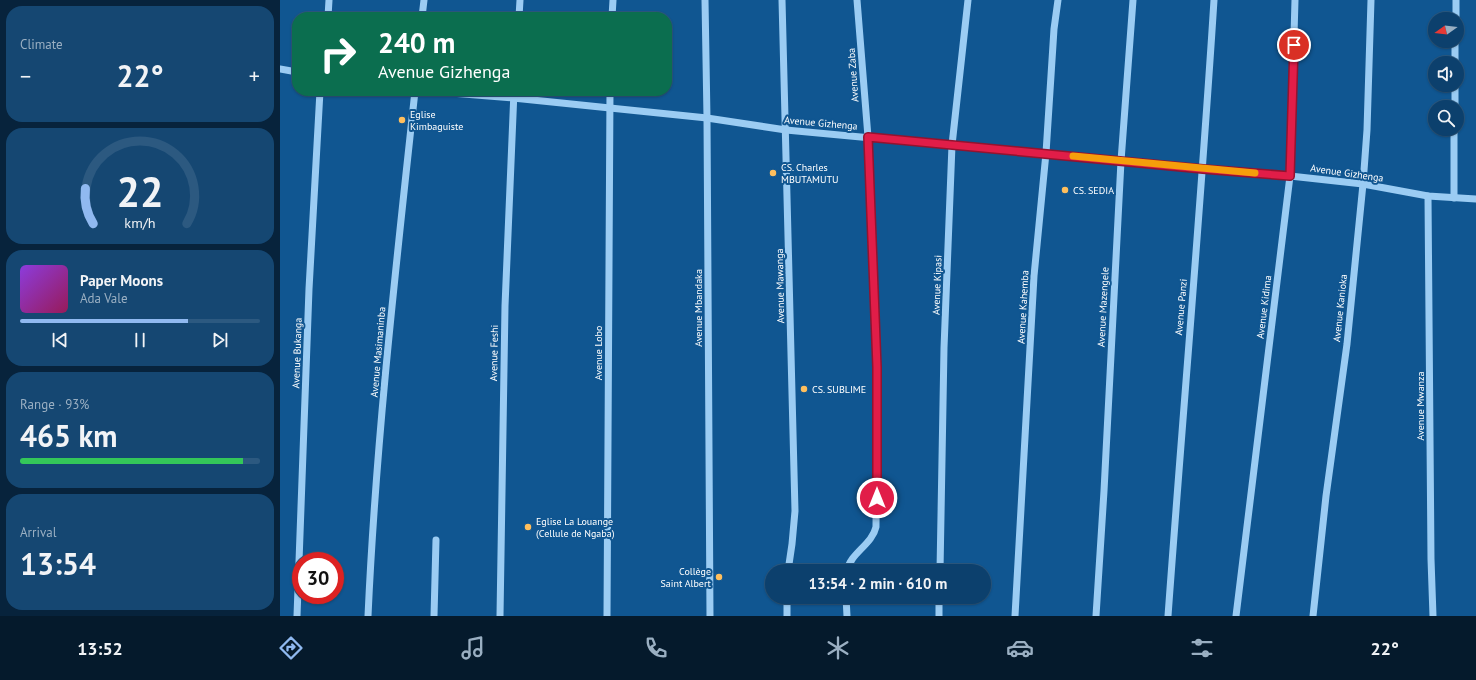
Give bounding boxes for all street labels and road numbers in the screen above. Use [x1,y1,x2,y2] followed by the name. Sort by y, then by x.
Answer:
[845,47,861,103] street label: Avenue Zaba
[784,113,858,133] street label: Avenue Gizhenga
[1310,161,1384,185] street label: Avenue Gizhenga
[773,248,787,324] street label: Avenue Mawanga
[929,255,945,315] street label: Avenue Kipasi
[1094,267,1112,347] street label: Avenue Mazengele
[692,269,705,347] street label: Avenue Mbandaka
[1015,270,1031,344] street label: Avenue Kahemba
[1330,274,1350,342] street label: Avenue Kanioka
[1254,275,1274,339] street label: Avenue Kidima
[1172,278,1190,336] street label: Avenue Panzi
[368,306,388,398] street label: Avenue Masimaninba
[289,317,305,389] street label: Avenue Bukanga
[487,325,501,381] street label: Avenue Feshi
[592,326,605,380] street label: Avenue Lobo
[1414,371,1427,441] street label: Avenue Mwanza

